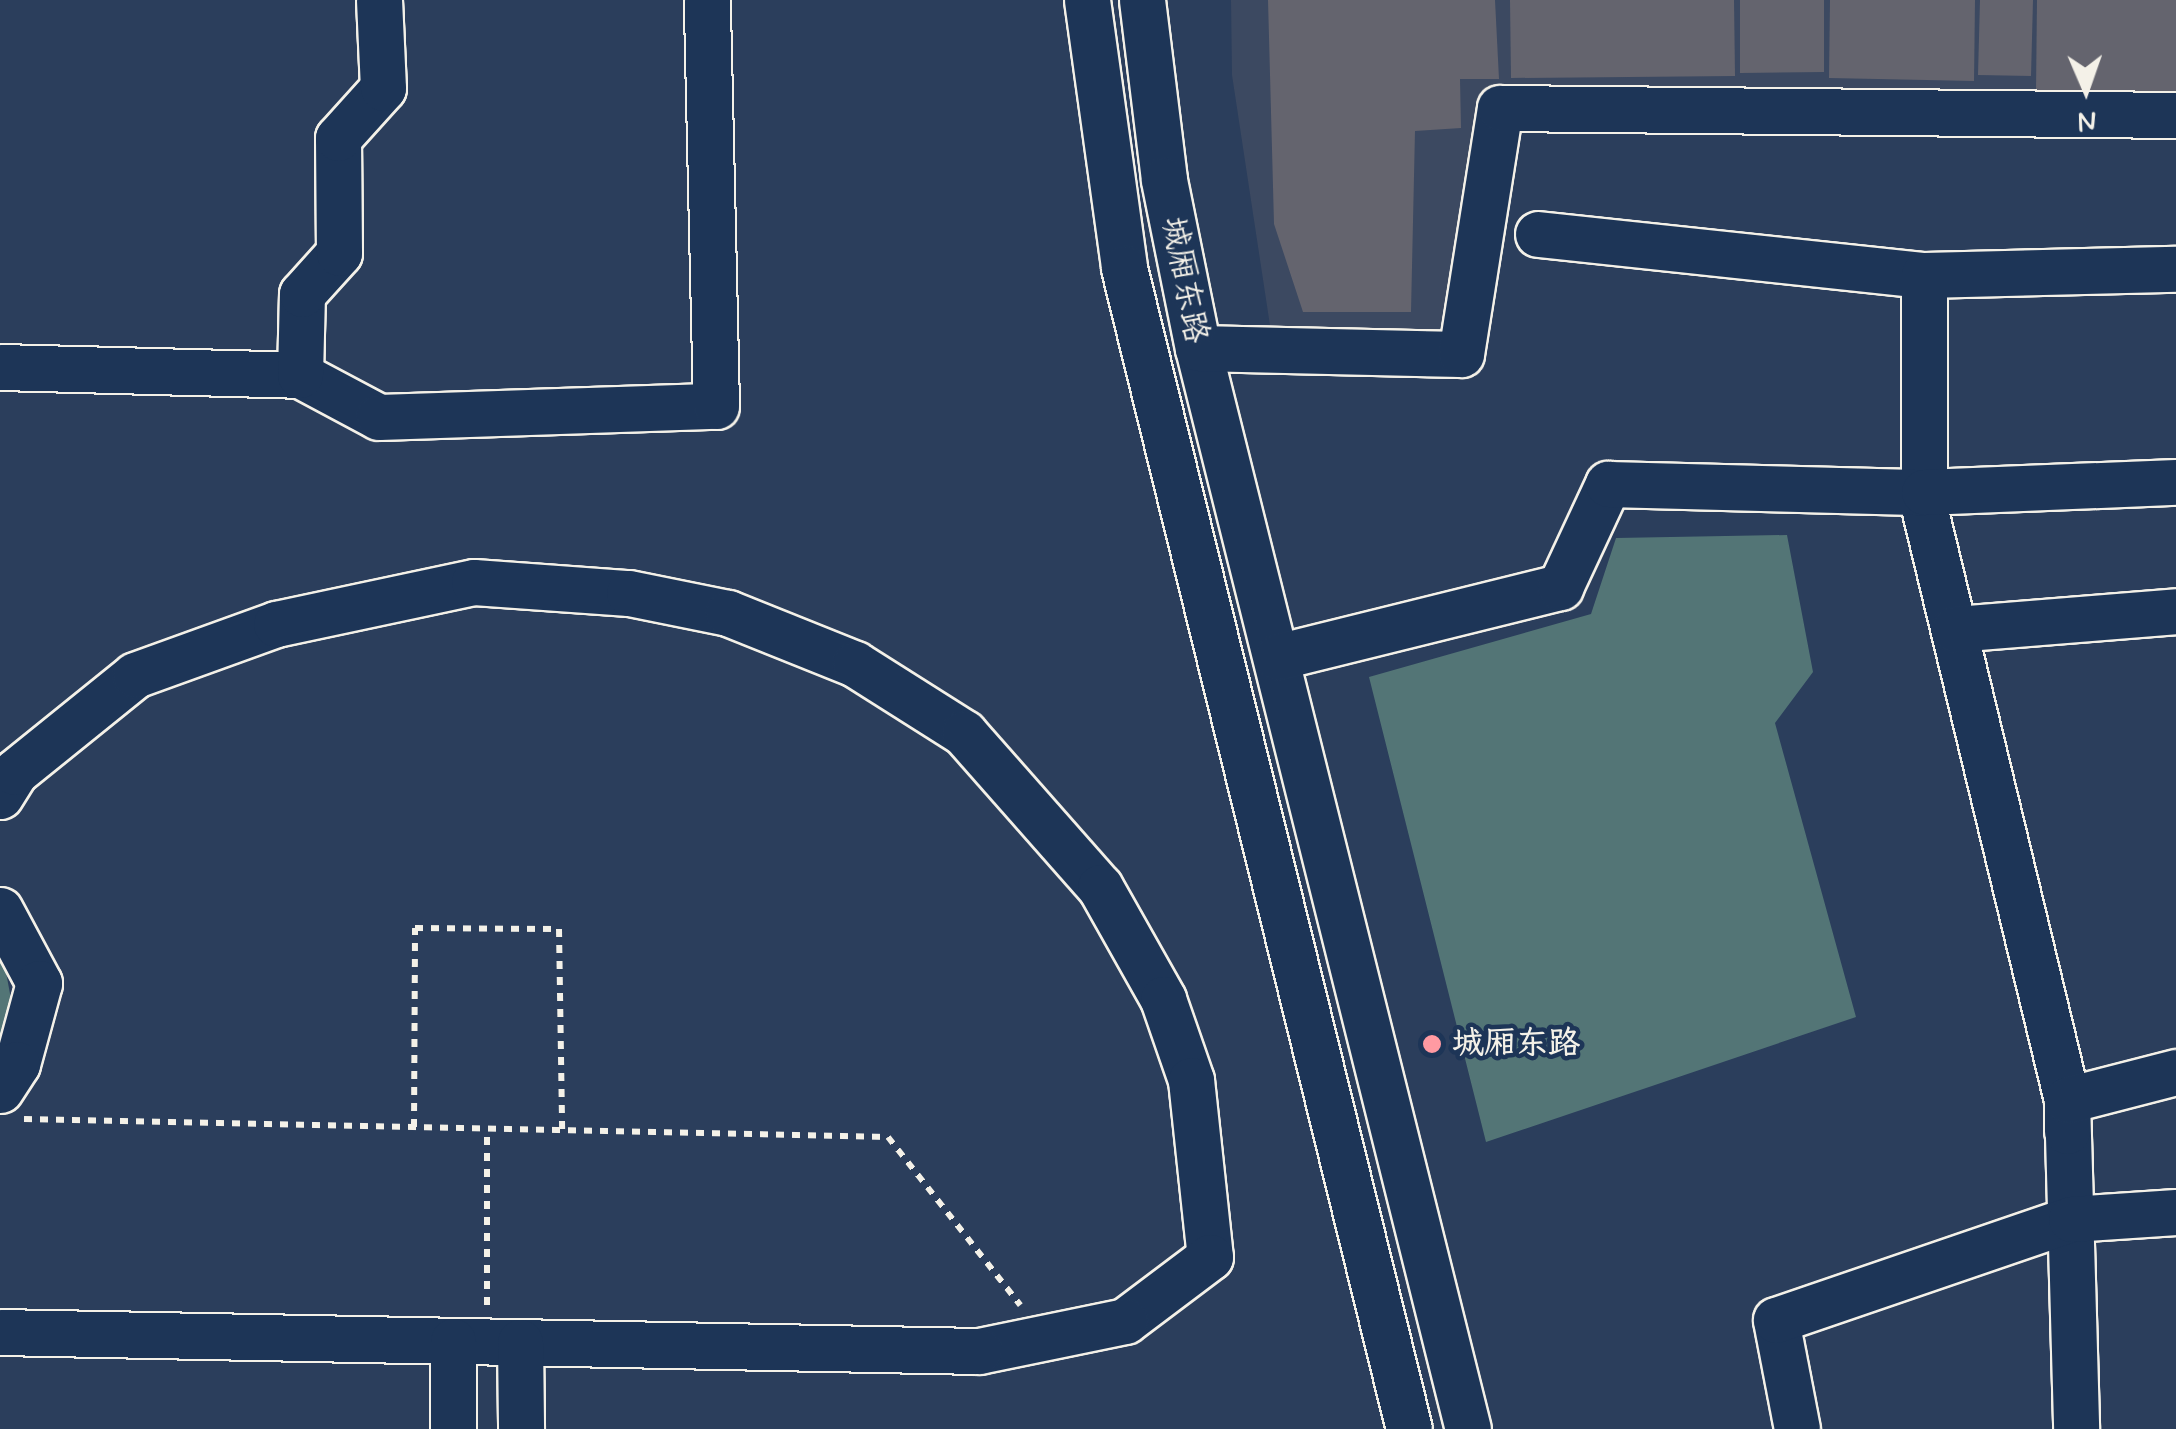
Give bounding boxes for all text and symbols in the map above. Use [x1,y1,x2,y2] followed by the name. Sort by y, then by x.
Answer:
[2036,40,2136,140] north arrow
[2077,102,2097,139] text: N
[1153,214,1215,346] street label: 城厢东路
[1452,1025,1580,1063] place label: 城厢东路
[1421,1033,1443,1055] marker: 城厢东路

